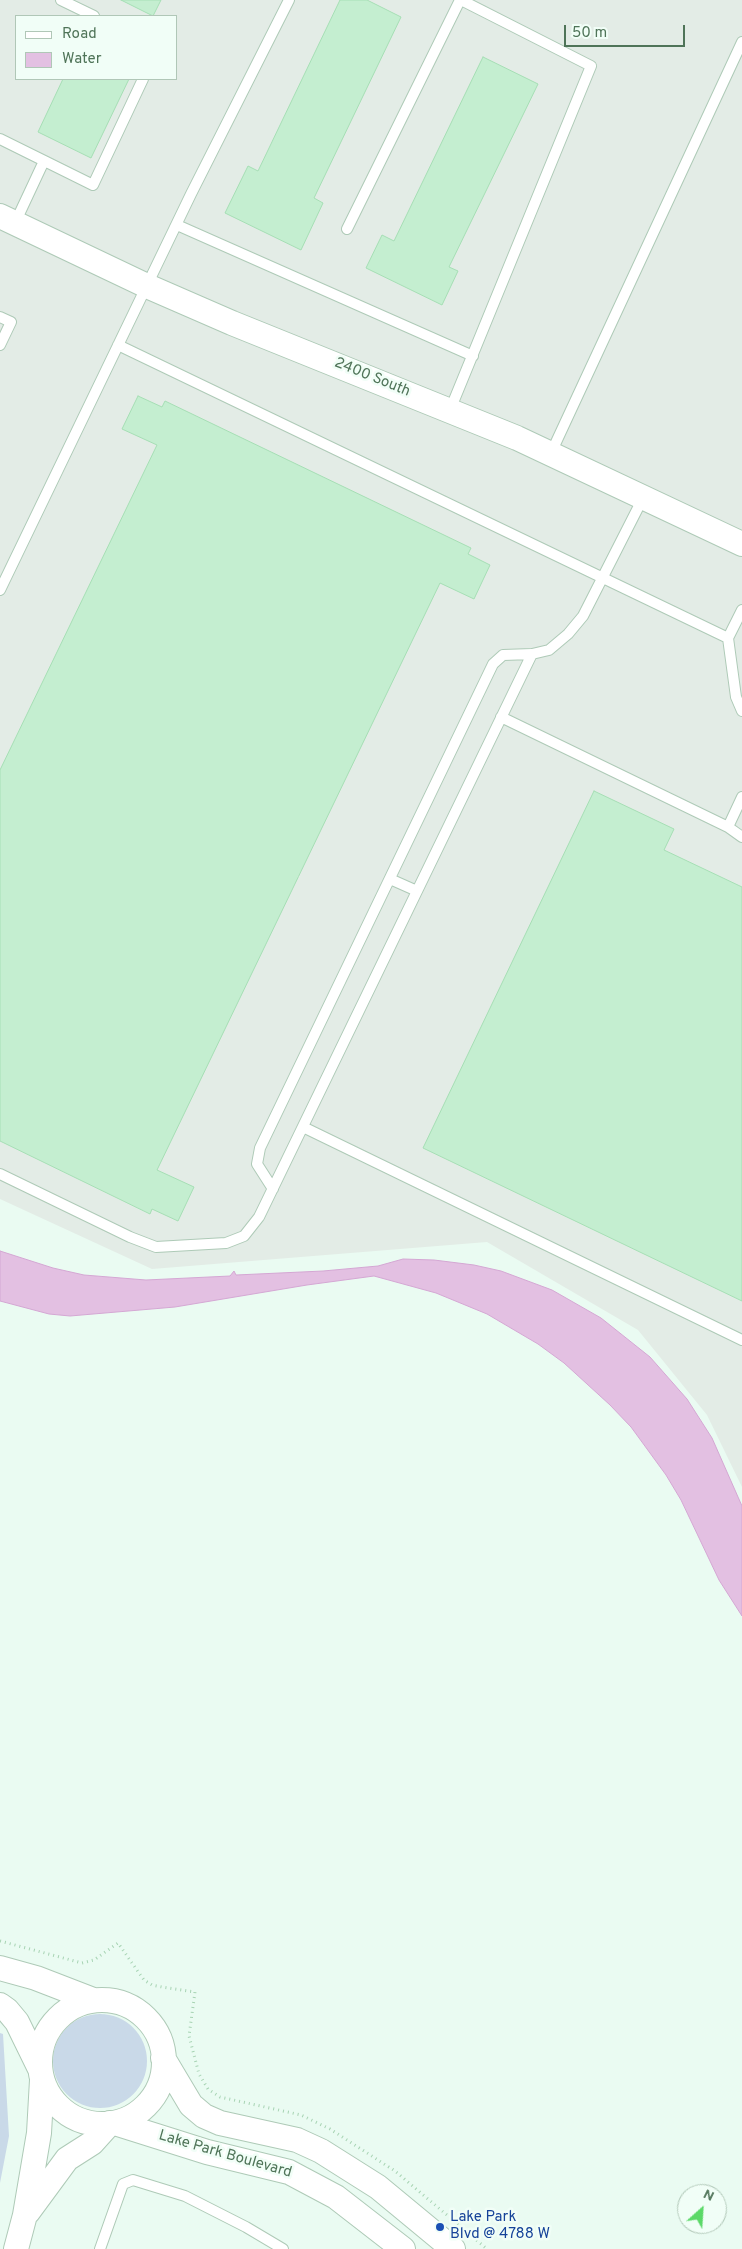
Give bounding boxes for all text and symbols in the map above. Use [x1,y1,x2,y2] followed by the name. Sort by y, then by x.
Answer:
[15,15,178,80] legend
[567,15,688,47] scale bar
[572,24,607,43] text: 50 m
[62,25,97,44] text: Road
[62,50,101,69] text: Water
[331,355,413,401] street label: 2400 South
[156,2127,294,2183] street label: Lake Park Boulevard
[677,2184,727,2234] north arrow
[700,2186,717,2206] text: N
[450,2209,550,2244] place label: Lake Park Blvd @ 4788 W
[434,2221,446,2233] marker: Lake Park Blvd @ 4788 W

